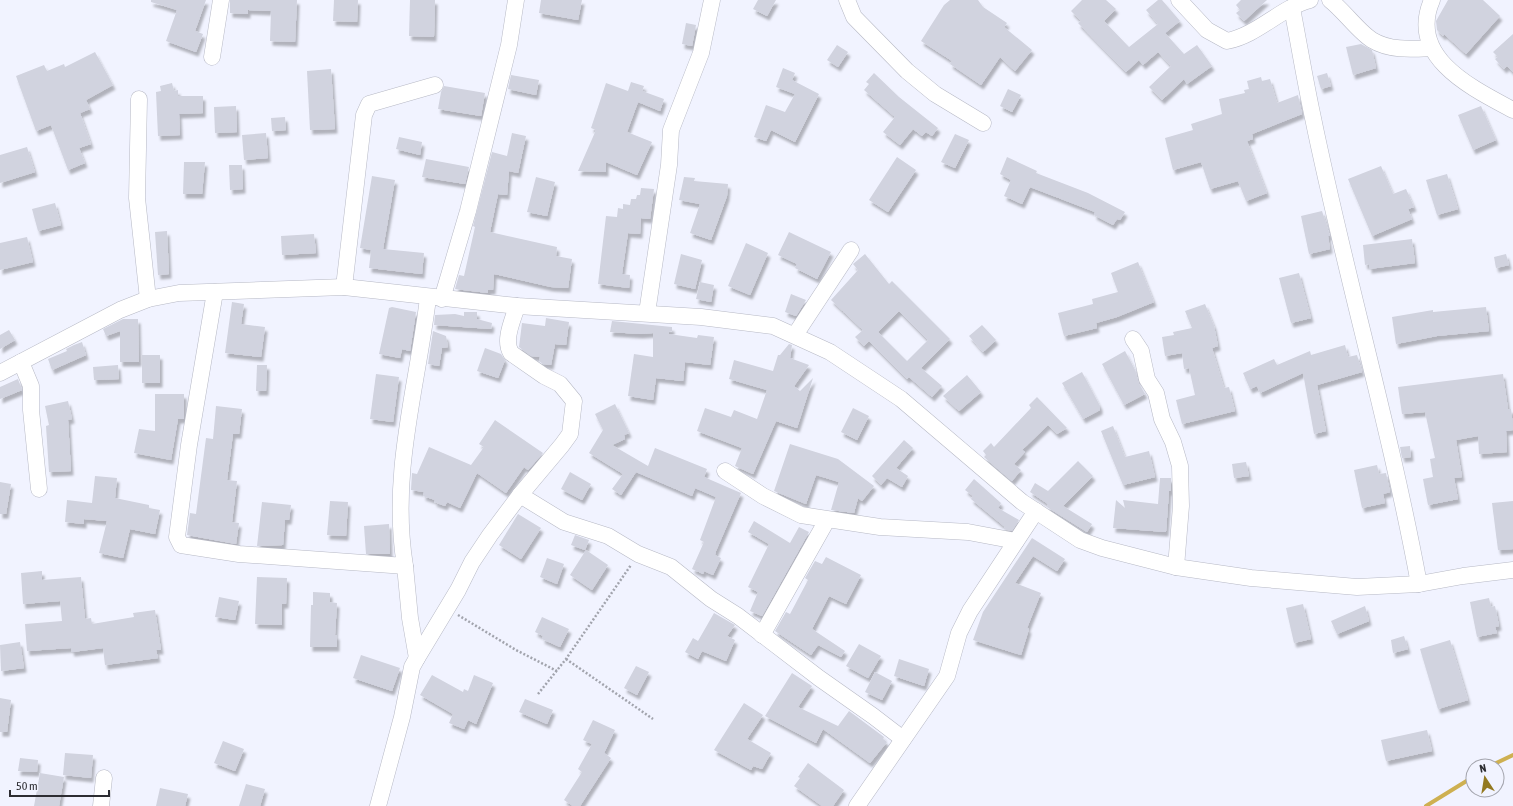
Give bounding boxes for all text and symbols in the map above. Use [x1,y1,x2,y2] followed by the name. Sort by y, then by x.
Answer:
[1465,758,1505,798] north arrow
[1478,762,1487,775] text: N
[10,772,109,798] scale bar
[16,779,38,793] text: 50 m

